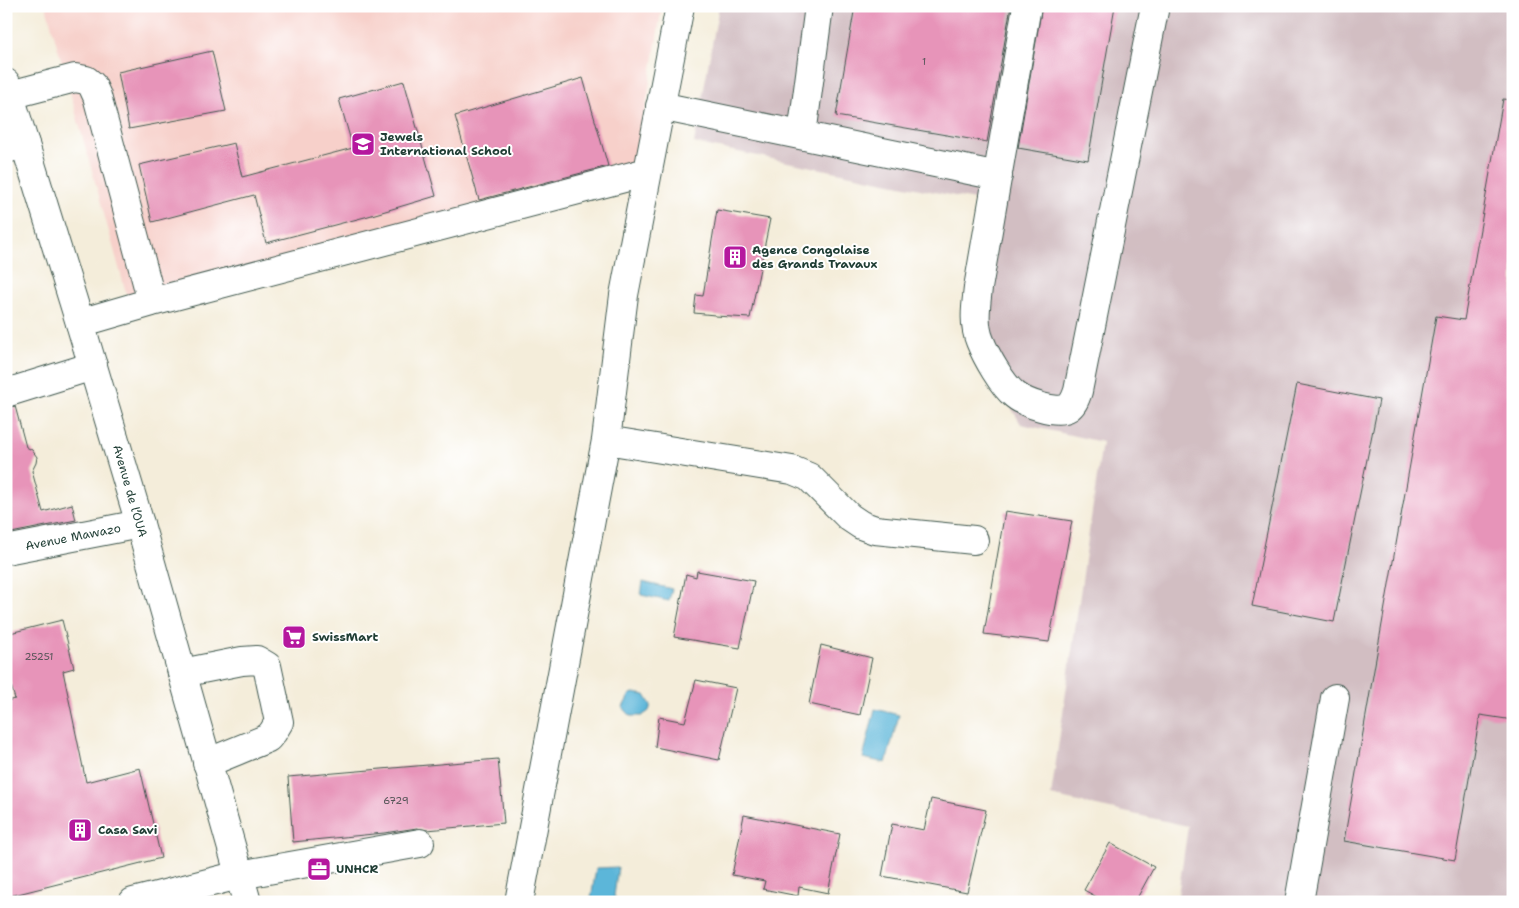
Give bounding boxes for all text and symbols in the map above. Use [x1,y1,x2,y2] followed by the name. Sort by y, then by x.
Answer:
[922,55,926,68] house number: 1
[380,129,512,159] place label: Jewels International School
[350,131,376,157] school or university icon: Jewels International School
[752,242,877,272] place label: Agence Congolaise des Grands Travaux
[722,244,748,270] building icon: Agence Congolaise des Grands Travaux
[109,443,151,539] street label: Avenue de l’OUA
[24,520,122,554] street label: Avenue Mawazo
[281,624,307,650] supermarket icon: SwissMart
[312,629,379,645] place label: SwissMart
[24,650,54,663] house number: 25251
[383,794,409,807] house number: 6729
[67,817,93,843] building icon: Casa Savi
[98,822,158,838] place label: Casa Savi
[306,856,332,882] office icon: UNHCR
[336,861,378,877] place label: UNHCR

